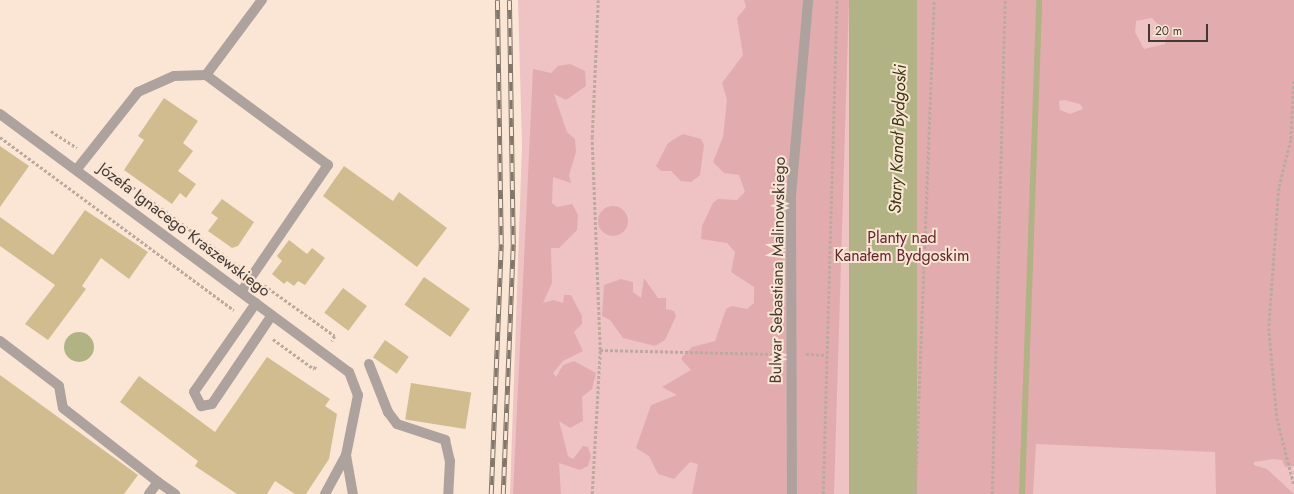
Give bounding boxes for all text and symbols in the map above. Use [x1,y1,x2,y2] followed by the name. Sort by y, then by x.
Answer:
[1150,16,1210,42] scale bar
[1155,22,1182,40] text: 20 m
[885,64,911,214] water label: Stary Kanał Bydgoski
[766,156,790,384] street label: Bulwar Sebastiana Malinowskiego
[94,159,274,301] street label: Józefa Ignacego Kraszewskiego
[834,228,970,266] park label: Planty nad Kanałem Bydgoskim

